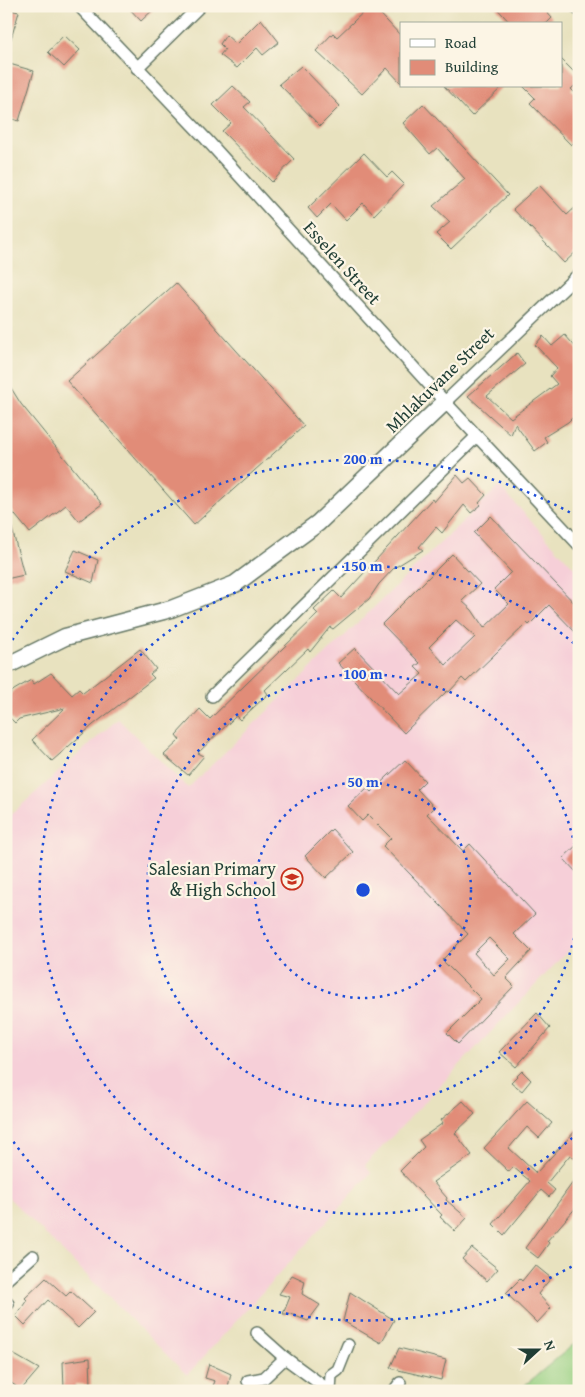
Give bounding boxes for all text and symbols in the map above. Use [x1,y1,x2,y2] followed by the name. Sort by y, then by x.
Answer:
[400,22,562,88] legend
[445,32,476,53] text: Road
[445,56,499,77] text: Building
[297,215,388,311] street label: Esselen Street
[379,320,501,439] street label: Mhlakuvane Street
[343,448,383,469] text: 200 m
[343,555,383,576] text: 150 m
[343,663,383,684] text: 100 m
[347,771,379,792] text: 50 m
[149,855,276,903] place label: Salesian Primary & High School
[280,867,304,891] school or university icon: Salesian Primary & High School
[354,881,372,899] centre of rings
[512,1324,562,1374] north arrow
[539,1337,561,1354] text: N

